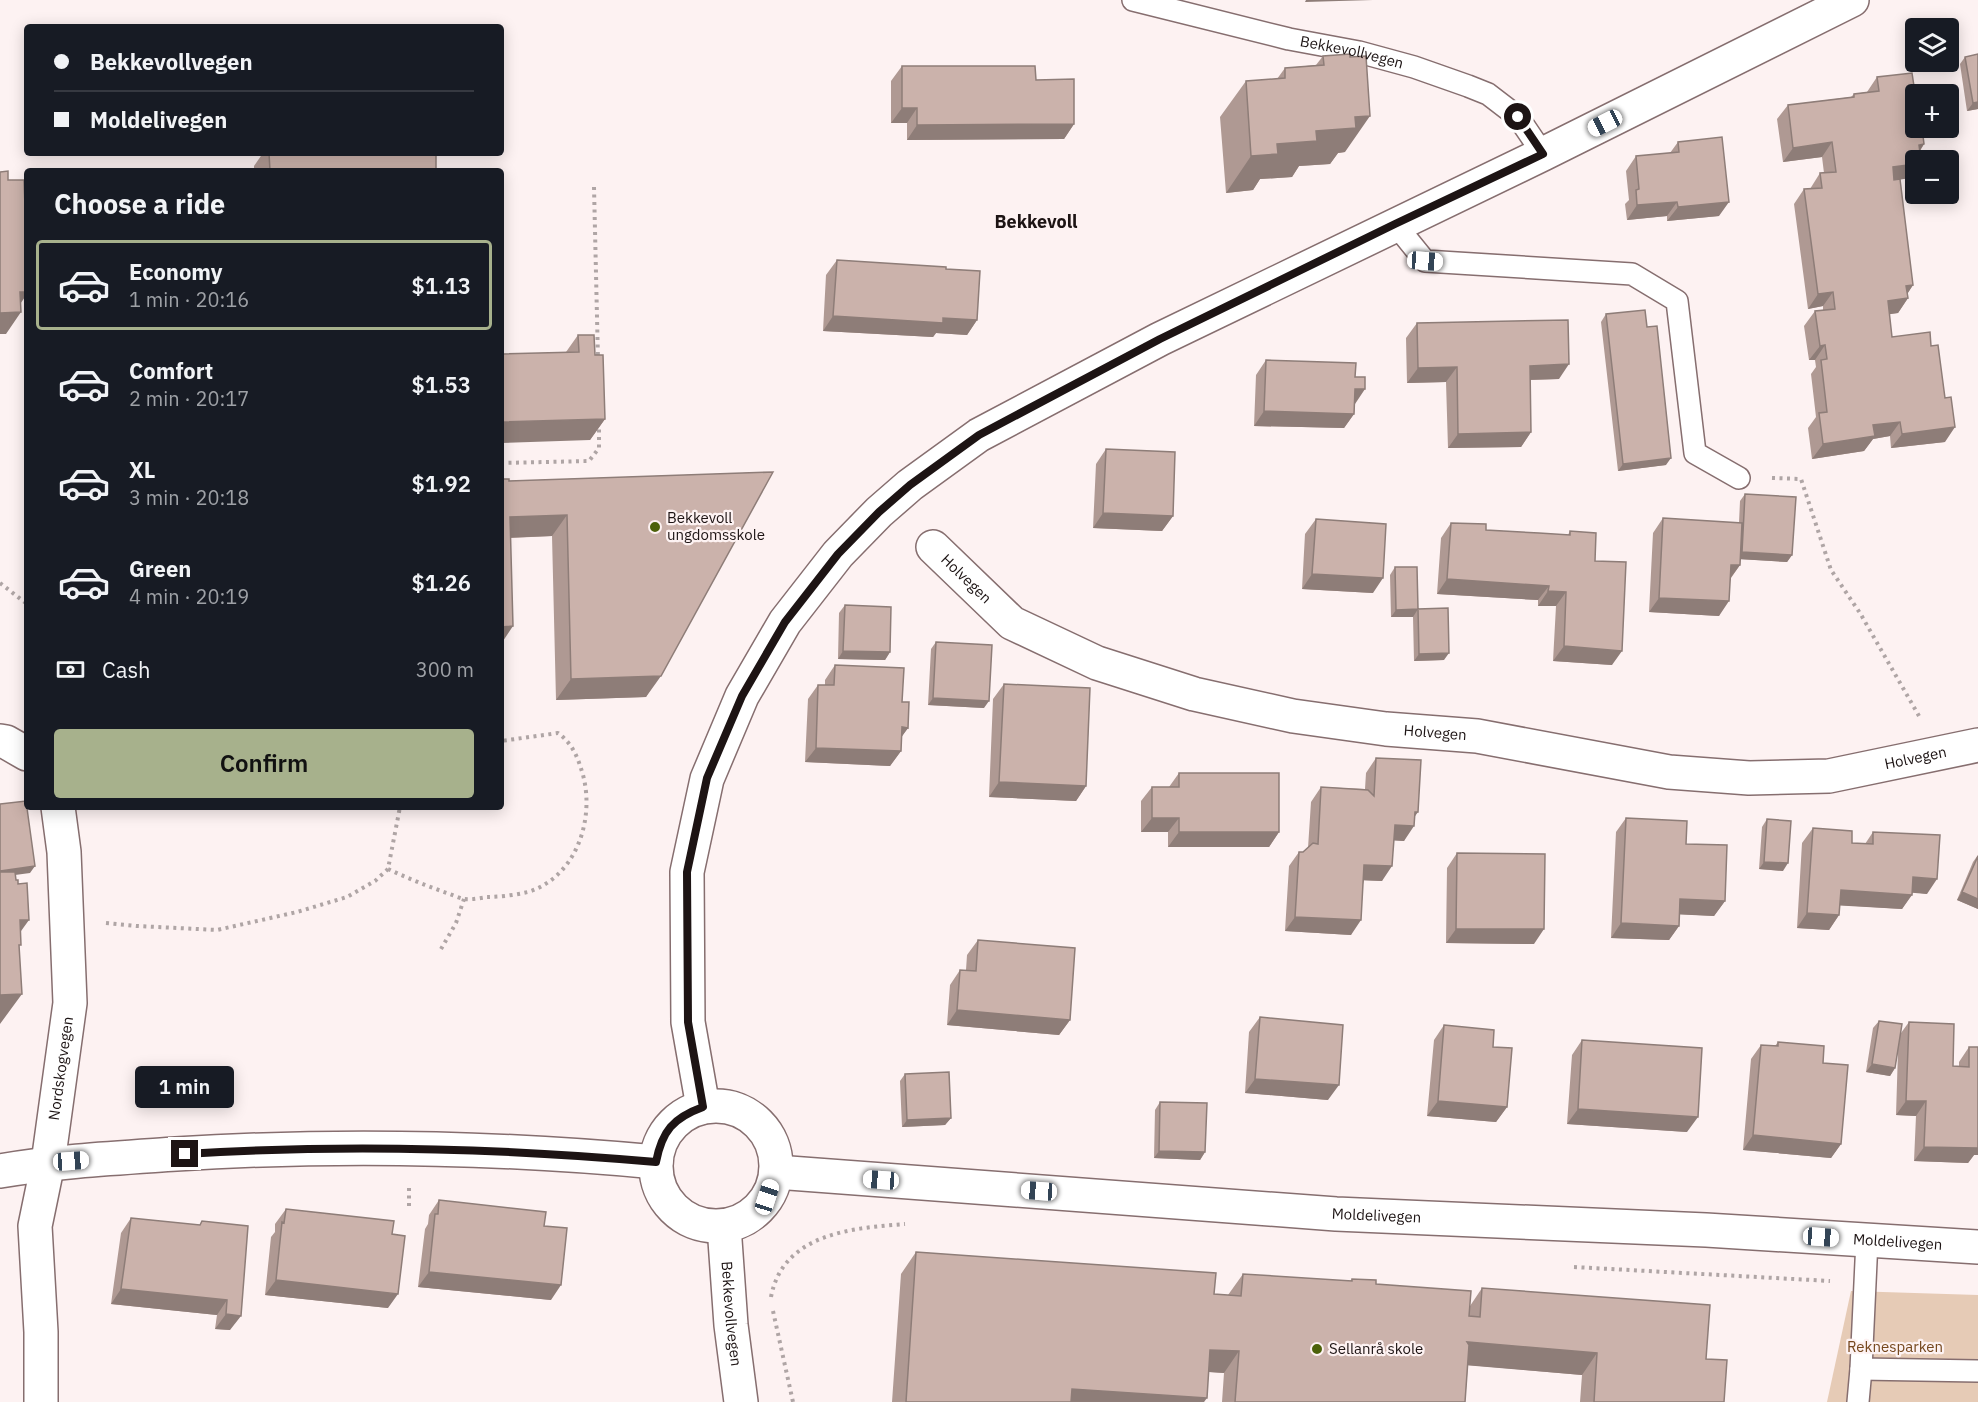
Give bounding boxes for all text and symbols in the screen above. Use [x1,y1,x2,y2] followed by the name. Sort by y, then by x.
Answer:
[1905,18,1959,204] map controls
[1905,18,1959,72] button: layers
[1299,31,1406,73] street label: Bekkevollvegen
[90,47,253,76] text: Bekkevollvegen
[1905,84,1959,138] button: +
[1504,103,1531,130] route start
[90,105,227,134] text: Moldelivegen
[1585,107,1625,139] car
[1905,150,1959,204] button: −
[54,186,225,221] text: Choose a ride
[995,210,1078,233] district label: Bekkevoll
[1406,251,1444,271] car
[129,257,223,286] text: Economy
[57,258,111,312] icon: car
[412,271,471,300] text: $1.13
[129,286,249,313] text: 1 min · 20:16
[129,356,213,385] text: Comfort
[57,357,111,411] icon: car
[412,370,471,399] text: $1.53
[129,385,249,412] text: 2 min · 20:17
[129,455,155,484] text: XL
[57,456,111,510] icon: car
[412,469,471,498] text: $1.92
[129,484,249,511] text: 3 min · 20:18
[667,508,765,544] place label: Bekkevoll ungdomsskole
[648,520,662,534] marker: Bekkevoll ungdomsskole
[937,550,996,607] street label: Holvegen
[129,554,191,583] text: Green
[57,555,111,609] icon: car
[412,568,471,597] text: $1.26
[129,583,249,610] text: 4 min · 20:19
[54,653,87,686] icon: cash
[102,655,151,684] text: Cash
[416,656,474,683] text: 300 m
[1403,720,1467,744] street label: Holvegen
[54,729,474,798] button: Confirm
[1883,742,1948,773] street label: Holvegen
[44,1015,77,1121] street label: Nordskogvegen
[136,1067,234,1109] callout: 1 min
[159,1073,210,1100] text: 1 min
[171,1140,198,1167] route end
[52,1151,90,1171] car
[862,1170,900,1190] car
[753,1177,781,1217] car
[1020,1181,1058,1201] car
[1331,1204,1422,1227] street label: Moldelivegen
[1802,1227,1840,1247] car
[1852,1229,1943,1254] street label: Moldelivegen
[718,1260,746,1367] street label: Bekkevollvegen
[1847,1337,1943,1356] park label: Reknesparken
[1329,1339,1423,1358] place label: Sellanrå skole
[1310,1342,1324,1356] marker: Sellanrå skole

